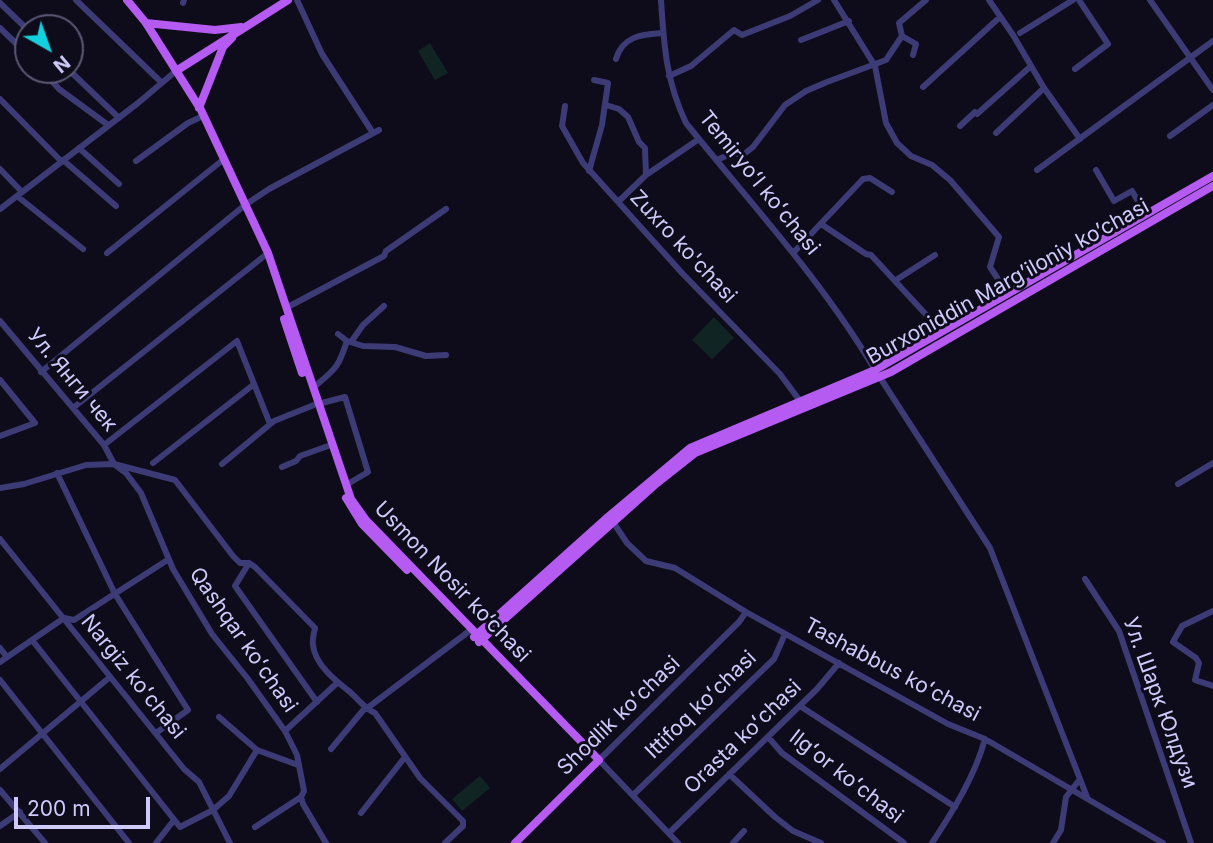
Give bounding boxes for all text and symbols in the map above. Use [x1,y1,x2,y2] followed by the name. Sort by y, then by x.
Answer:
[14,14,84,84] north arrow
[49,50,74,77] text: N
[693,106,825,260] street label: Temiryoʻl koʻchasi
[624,185,742,309] street label: Zuxro ko'chasi
[862,194,1154,370] street label: Burxoniddin Marg’iloniy ko’chasi
[22,323,122,437] street label: Ул. Янги чек
[369,496,535,668] street label: Usmon Nosir ko‘chasi
[184,563,302,717] street label: Qashqar koʻchasi
[75,610,191,744] street label: Nargiz koʻchasi
[800,613,984,727] street label: Tashabbus koʻchasi
[1117,614,1203,792] street label: Ул. Шарк Юлдузи
[640,646,762,764] street label: Ittifoq koʻchasi
[552,651,686,781] street label: Shodlik koʻchasi
[679,675,807,799] street label: Orasta koʻchasi
[784,725,908,829] street label: Ilgʻor koʻchasi
[18,784,154,828] scale bar
[27,796,91,821] text: 200 m

